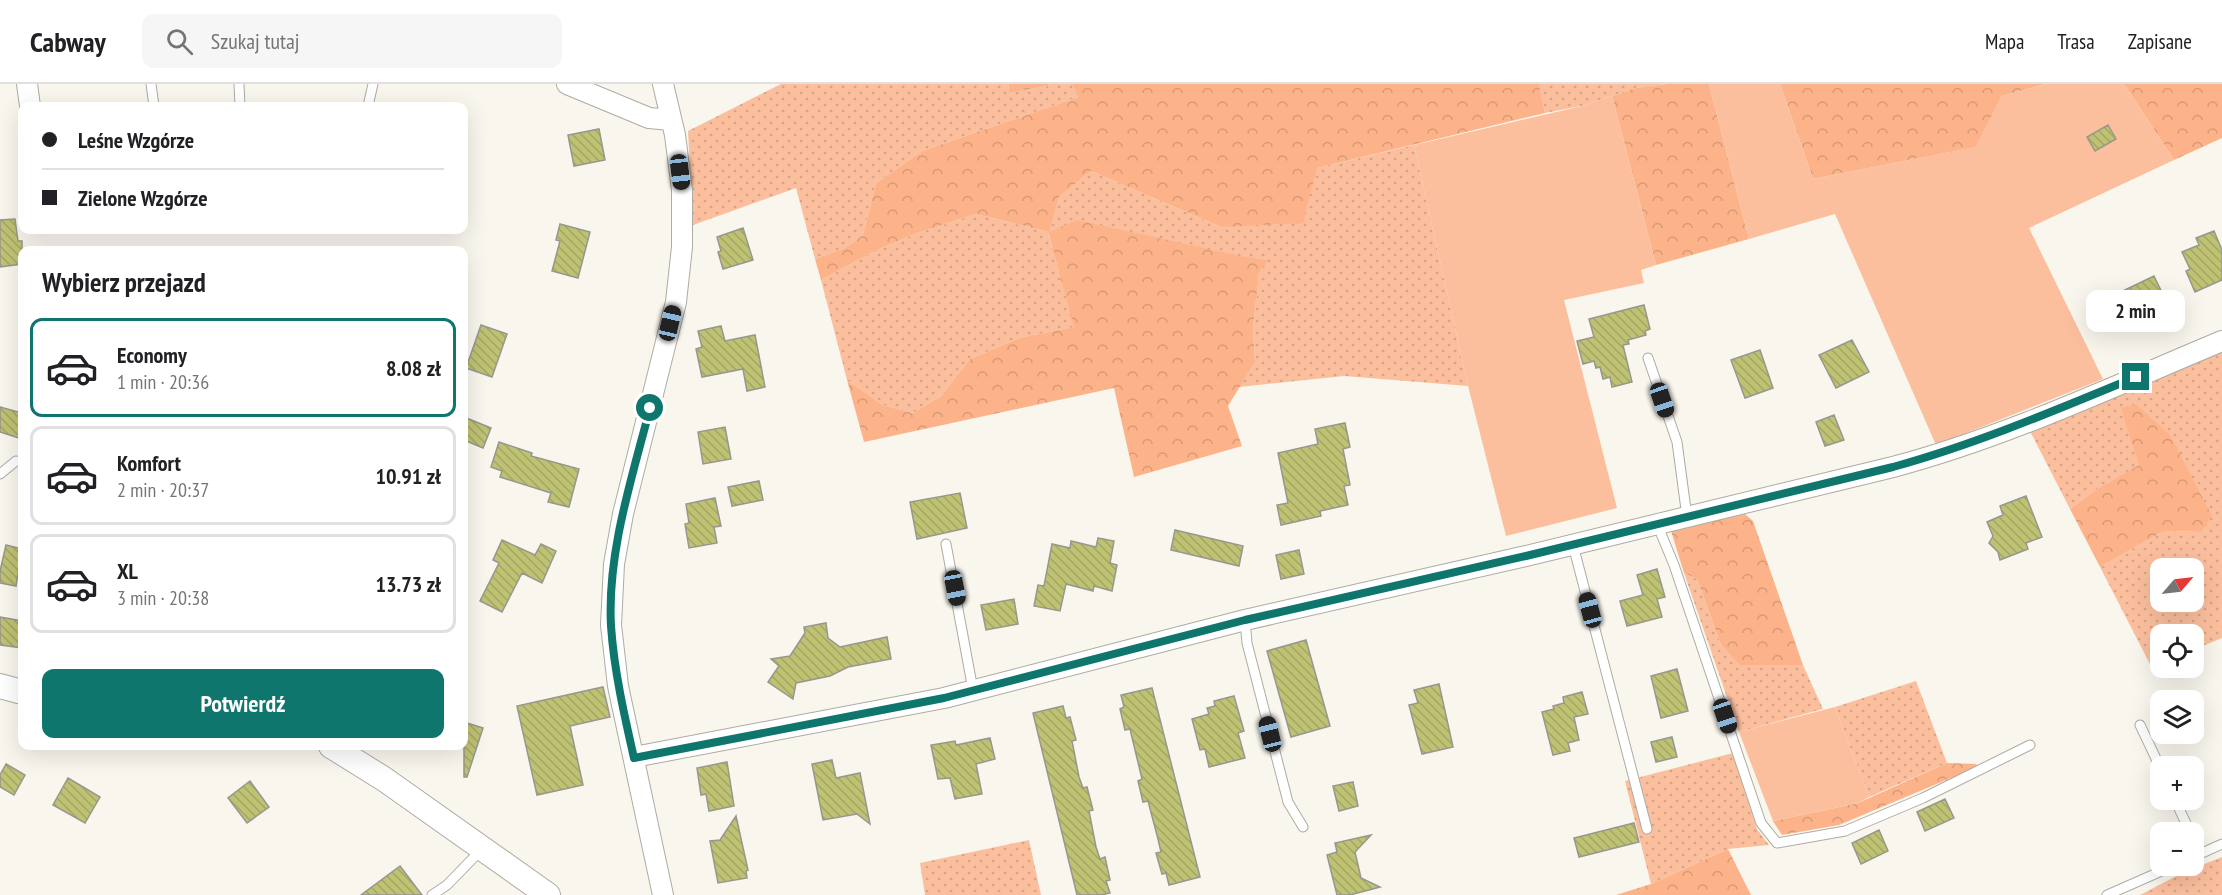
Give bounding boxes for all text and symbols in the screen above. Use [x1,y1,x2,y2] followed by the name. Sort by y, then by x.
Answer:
[142,14,562,68] search box
[30,23,106,60] text: Cabway
[163,25,196,58] icon: search
[211,27,300,55] text: Szukaj tutaj
[1985,28,2024,55] text: Mapa
[2057,28,2095,55] text: Trasa
[2128,28,2192,55] text: Zapisane
[78,126,194,154] text: Leśne Wzgórze
[669,153,691,191] car
[78,184,208,212] text: Zielone Wzgórze
[42,265,206,299] text: Wybierz przejazd
[2086,290,2186,332] callout: 2 min
[2115,298,2156,324] text: 2 min
[657,303,683,343] car
[45,341,99,395] icon: car
[117,341,187,369] text: Economy
[386,354,441,382] text: 8.08 zł
[2122,363,2149,390] route end
[117,369,209,395] text: 1 min · 20:36
[1648,380,1676,420] car
[636,394,663,421] route start
[45,449,99,503] icon: car
[117,449,181,477] text: Komfort
[376,462,441,490] text: 10.91 zł
[117,477,209,503] text: 2 min · 20:37
[45,557,99,611] icon: car
[117,557,138,585] text: XL
[2150,558,2204,612] north arrow
[2150,558,2204,876] map controls
[943,569,967,607] car
[376,570,441,598] text: 13.73 zł
[117,585,209,611] text: 3 min · 20:38
[1577,590,1603,630] car
[2150,624,2204,678] button: locate
[42,669,444,738] button: Potwierdź
[2150,690,2204,744] button: layers
[1711,696,1739,736] car
[1257,714,1283,754] car
[2150,756,2204,810] button: +
[2150,822,2204,876] button: −

